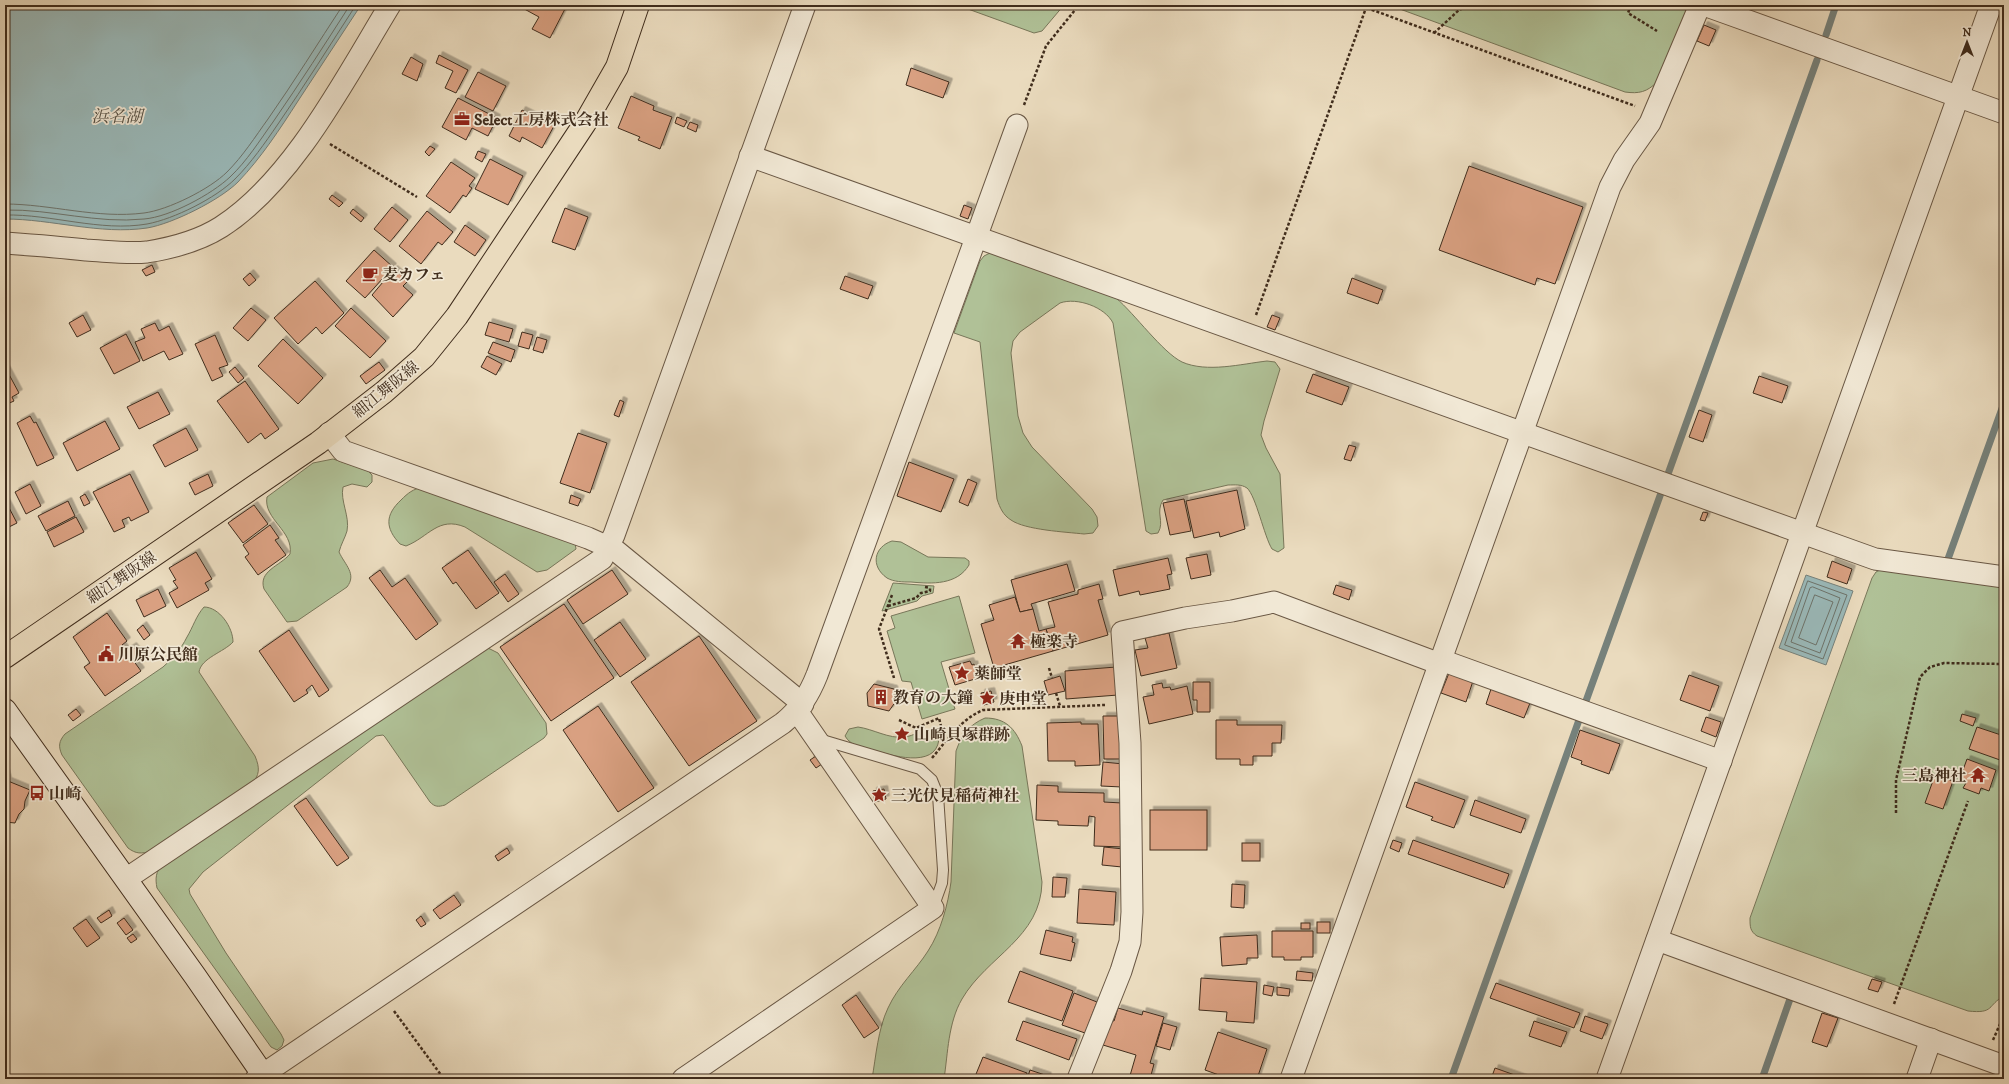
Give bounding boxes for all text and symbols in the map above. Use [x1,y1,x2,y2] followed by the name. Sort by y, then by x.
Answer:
[1947,22,1987,62] north arrow
[1962,26,1972,40] text: N
[92,106,145,128] water label: 浜名湖
[453,110,471,128] office icon: Select工房株式会社
[474,110,608,130] place label: Select工房株式会社
[361,265,379,283] cafe icon: 麦カフェ
[382,265,445,285] place label: 麦カフェ
[348,357,423,423] street label: 細江舞阪線
[83,547,160,608] street label: 細江舞阪線
[1009,632,1027,650] temple icon: 極楽寺
[1030,632,1078,652] place label: 極楽寺
[97,645,115,663] public building icon: 川原公民館
[118,645,198,665] place label: 川原公民館
[953,664,971,682] place icon: 薬師堂
[974,664,1022,684] place label: 薬師堂
[872,688,890,706] building icon: 教育の大鐘
[893,688,973,708] place label: 教育の大鐘
[978,689,996,707] place icon: 庚申堂
[999,689,1047,709] place label: 庚申堂
[893,725,911,743] place icon: 山崎貝塚群跡
[914,725,1010,745] place label: 山崎貝塚群跡
[1902,766,1966,786] place label: 三島神社
[1969,766,1987,784] temple icon: 三島神社
[28,784,46,802] bus stop icon: 山崎
[49,784,82,804] place label: 山崎
[870,786,888,804] place icon: 三光伏見稲荷神社
[891,786,1019,806] place label: 三光伏見稲荷神社

